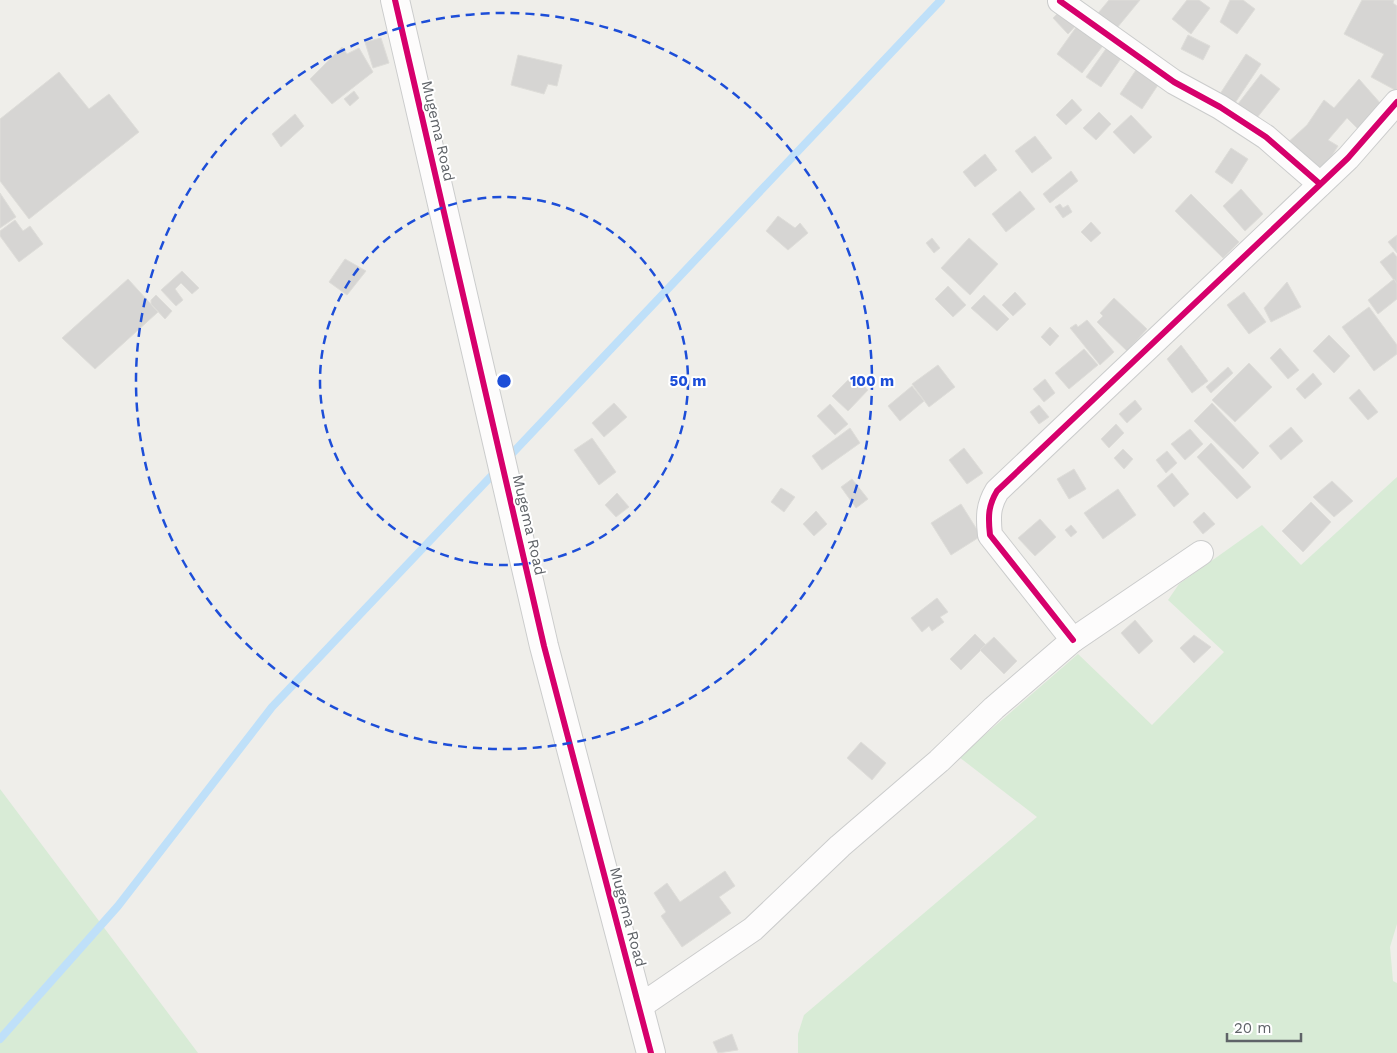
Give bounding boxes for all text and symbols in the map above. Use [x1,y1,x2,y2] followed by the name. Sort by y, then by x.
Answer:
[418,79,458,183] street label: Mugema Road
[495,372,513,390] centre of rings
[670,372,706,390] text: 50 m
[850,372,894,390] text: 100 m
[509,473,549,577] street label: Mugema Road
[606,865,650,969] street label: Mugema Road
[1227,1010,1301,1042] scale bar
[1234,1019,1272,1037] text: 20 m

